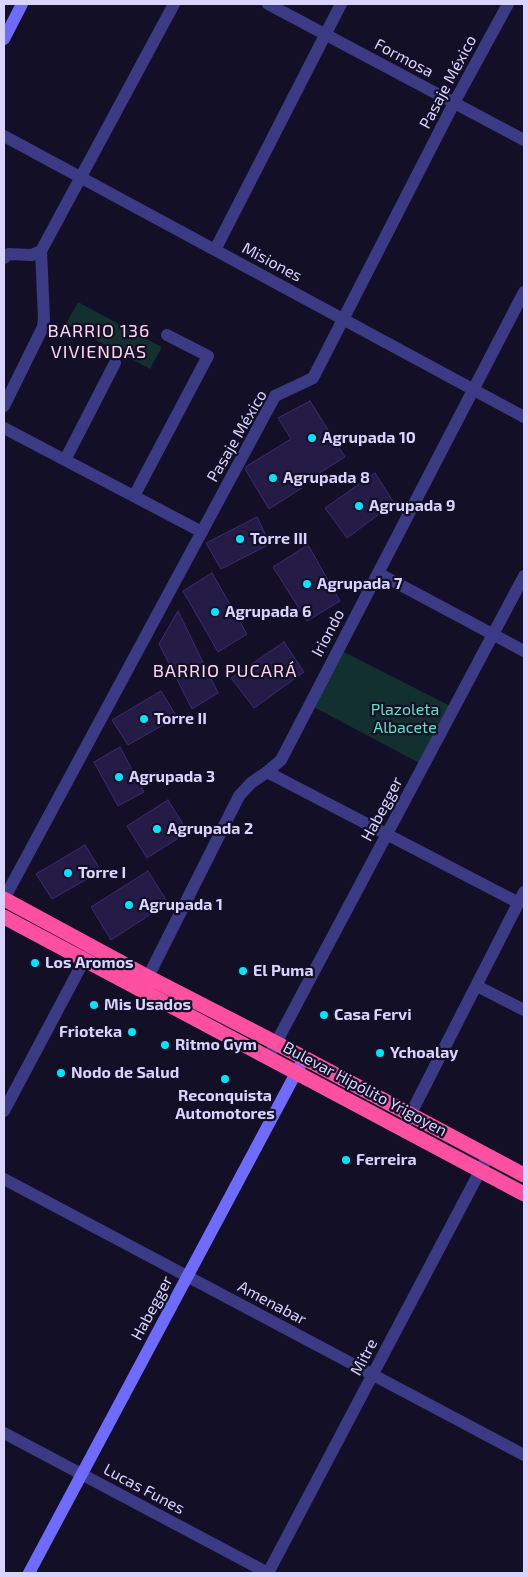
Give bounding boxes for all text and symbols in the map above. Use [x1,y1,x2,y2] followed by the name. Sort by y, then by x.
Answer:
[415,32,481,132] street label: Pasaje México
[371,35,437,81] street label: Formosa
[239,238,305,286] street label: Misiones
[46,320,152,362] district label: BARRIO 136 VIVIENDAS
[203,387,271,485] street label: Pasaje México
[322,428,416,448] place label: Agrupada 10
[306,432,318,444] marker: Agrupada 10
[283,468,370,488] place label: Agrupada 8
[267,472,279,484] marker: Agrupada 8
[369,496,455,516] place label: Agrupada 9
[353,500,365,512] marker: Agrupada 9
[250,529,307,549] place label: Torre III
[234,533,246,545] marker: Torre III
[317,574,402,594] place label: Agrupada 7
[301,578,313,590] marker: Agrupada 7
[225,602,311,622] place label: Agrupada 6
[209,606,221,618] marker: Agrupada 6
[308,606,348,660] street label: Iriondo
[151,660,299,682] district label: BARRIO PUCARÁ
[371,700,439,738] park label: Plazoleta Albacete
[154,709,207,729] place label: Torre II
[138,713,150,725] marker: Torre II
[129,767,215,787] place label: Agrupada 3
[113,771,125,783] marker: Agrupada 3
[357,774,407,844] street label: Habegger
[167,819,253,839] place label: Agrupada 2
[151,823,163,835] marker: Agrupada 2
[78,863,126,883] place label: Torre I
[62,867,74,879] marker: Torre I
[139,895,223,915] place label: Agrupada 1
[123,899,135,911] marker: Agrupada 1
[45,953,134,973] place label: Los Aromos
[29,957,41,969] marker: Los Aromos
[253,961,314,981] place label: El Puma
[237,965,249,977] marker: El Puma
[104,995,191,1015] place label: Mis Usados
[88,999,100,1011] marker: Mis Usados
[334,1005,412,1025] place label: Casa Fervi
[318,1009,330,1021] marker: Casa Fervi
[59,1022,122,1042] place label: Frioteka
[126,1026,138,1038] marker: Frioteka
[175,1035,257,1055] place label: Ritmo Gym
[280,1038,450,1140] street label: Bulevar Hipólito Yrigoyen
[159,1039,171,1051] marker: Ritmo Gym
[390,1043,458,1063] place label: Ychoalay
[374,1047,386,1059] marker: Ychoalay
[71,1063,179,1083] place label: Nodo de Salud
[55,1067,67,1079] marker: Nodo de Salud
[219,1073,231,1085] marker: Reconquista Automotores
[175,1086,275,1124] place label: Reconquista Automotores
[356,1150,417,1170] place label: Ferreira
[340,1154,352,1166] marker: Ferreira
[127,1273,177,1343] street label: Habegger
[234,1277,310,1329] street label: Amenabar
[346,1335,382,1379] street label: Mitre
[100,1460,188,1518] street label: Lucas Funes

